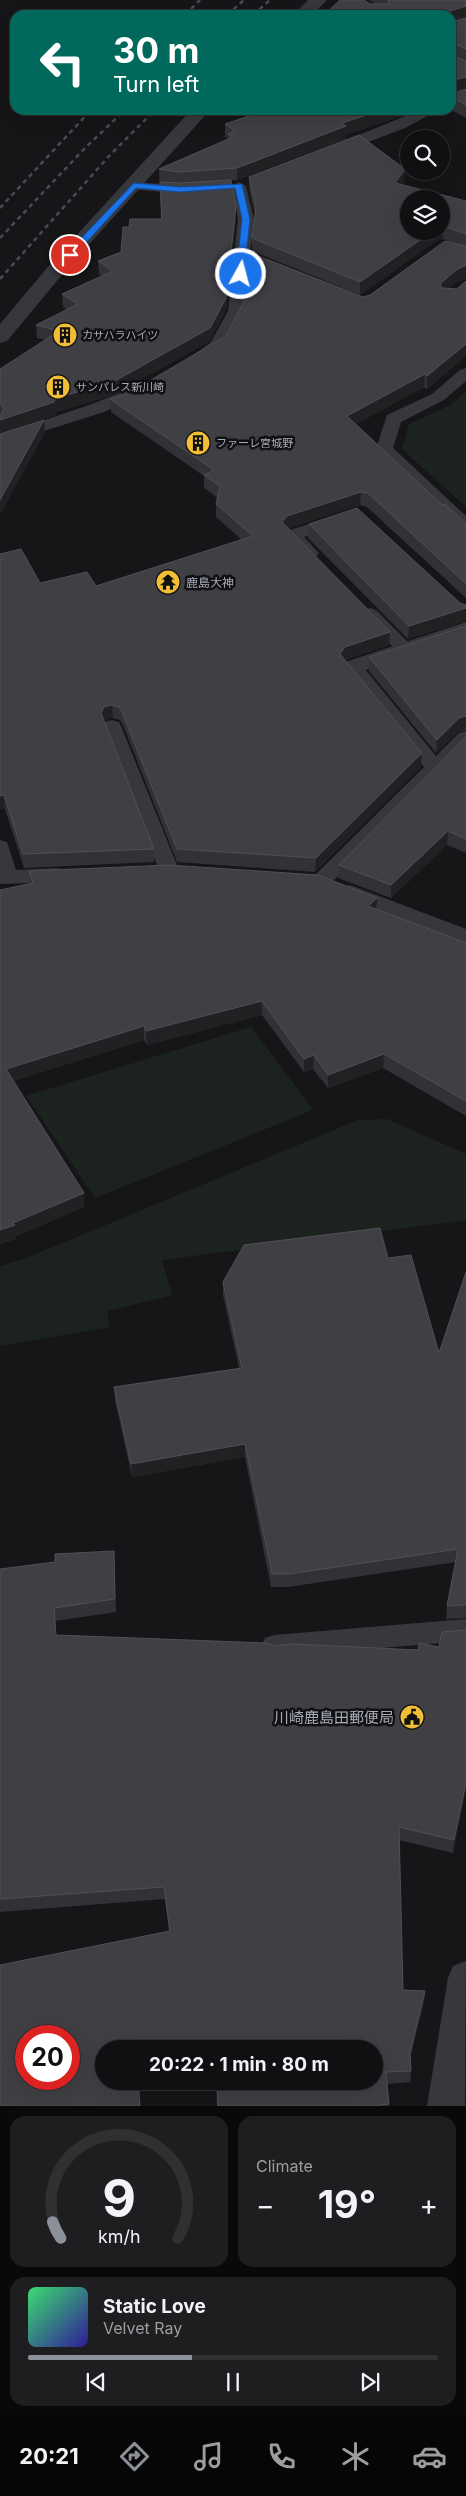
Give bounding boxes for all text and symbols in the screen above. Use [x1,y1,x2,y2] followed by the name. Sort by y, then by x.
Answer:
[113,29,199,71] text: 30 m
[30,30,95,95] icon: left
[113,71,199,97] text: Turn left
[400,130,450,240] map controls
[400,130,450,180] button: search
[400,190,450,240] button: layers
[49,234,91,276] pin
[56,241,84,269] icon: arrive
[214,247,266,299] position arrow
[52,322,78,348] building icon: カサハラハイツ
[82,328,158,342] place label: カサハラハイツ
[45,374,71,400] building icon: サンパレス新川崎
[76,380,164,394] place label: サンパレス新川崎
[185,430,211,456] building icon: ファーレ宮城野
[216,436,293,450] place label: ファーレ宮城野
[155,569,181,595] temple icon: 鹿島大神
[186,575,234,590] place label: 鹿島大神
[399,1704,425,1730] public building icon: 川崎鹿島田郵便局
[274,1708,394,1727] place label: 川崎鹿島田郵便局
[15,2025,80,2090] speed limit sign: 20
[149,2053,329,2076] text: 20:22 · 1 min · 80 m
[256,2156,313,2176] text: Climate
[102,2167,136,2230] text: 9
[318,2181,376,2227] text: 19°
[256,2188,275,2222] text: −
[419,2188,438,2222] text: +
[98,2226,140,2247] text: km/h
[103,2295,206,2318] text: Static Love
[103,2318,182,2338] text: Velvet Ray
[82,2368,110,2396] icon: previous
[219,2368,247,2396] icon: pause
[356,2368,384,2396] icon: next
[117,2439,152,2474] icon: directions
[191,2439,226,2474] icon: music
[264,2439,299,2474] icon: phone
[338,2439,373,2474] icon: climate
[412,2439,447,2474] icon: car
[19,2443,79,2469] text: 20:21

